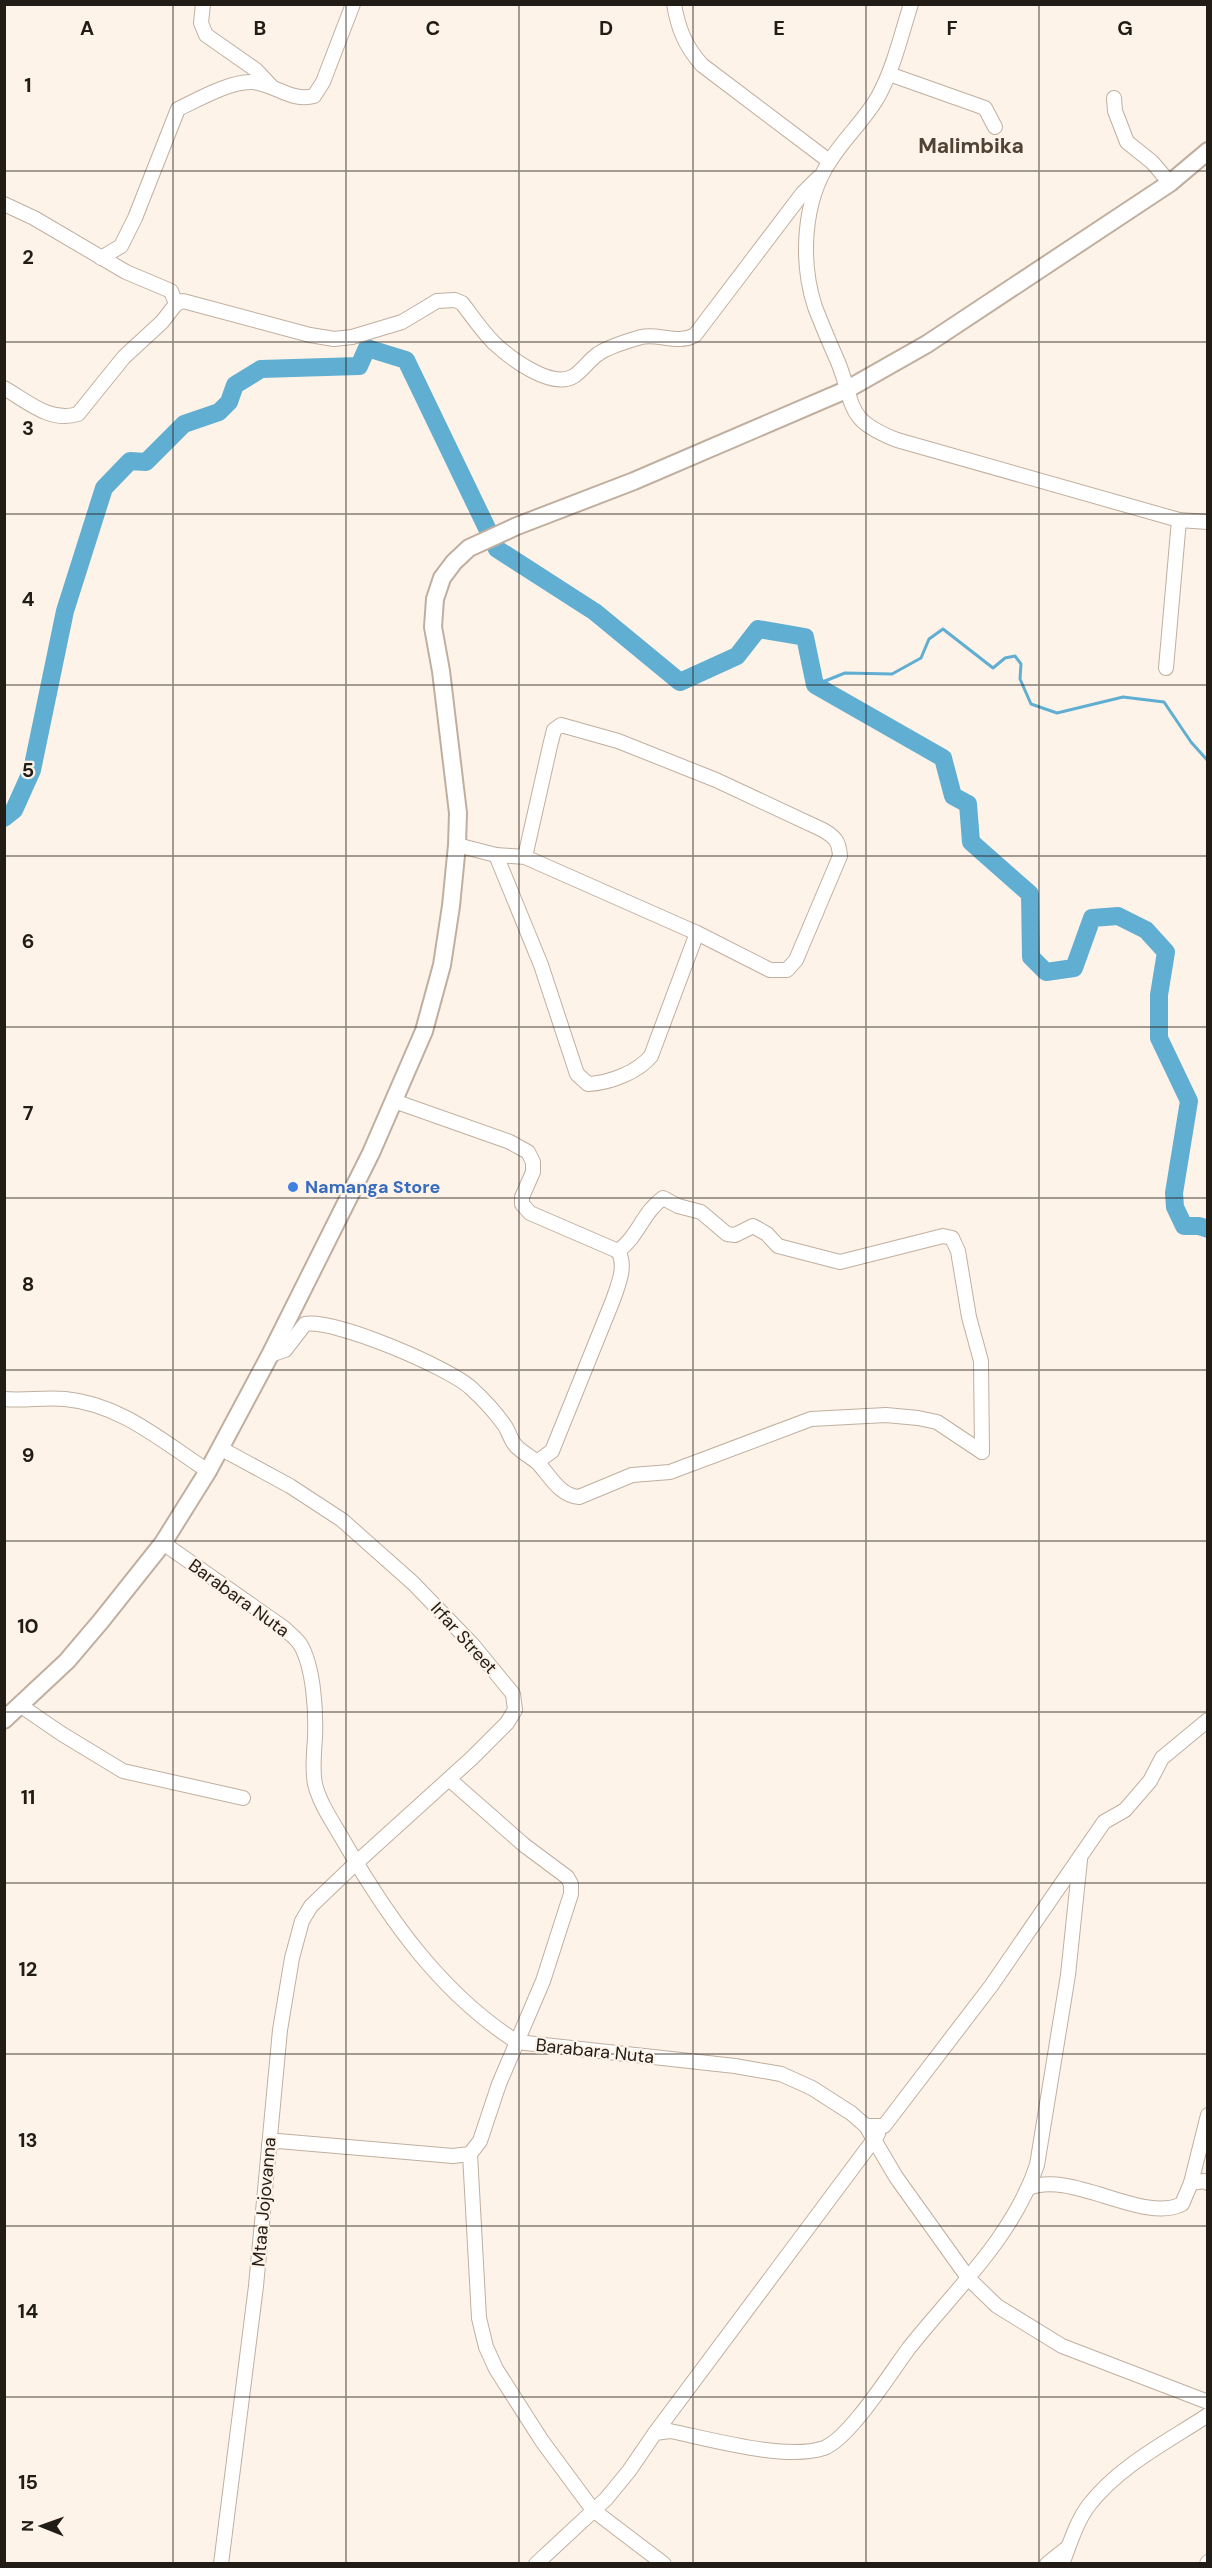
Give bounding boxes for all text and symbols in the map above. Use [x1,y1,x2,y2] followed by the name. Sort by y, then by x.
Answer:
[80,15,94,41] text: A
[254,15,266,41] text: B
[426,15,440,41] text: C
[599,15,613,41] text: D
[773,15,785,41] text: E
[946,15,958,41] text: F
[1117,15,1133,41] text: G
[24,72,32,98] text: 1
[918,132,1024,160] district label: Malimbika
[22,244,34,270] text: 2
[22,415,34,441] text: 3
[22,586,35,612] text: 4
[22,757,34,783] text: 5
[22,928,34,954] text: 6
[23,1100,34,1126] text: 7
[305,1175,440,1199] place label: Namanga Store
[286,1180,300,1194] marker: Namanga Store
[22,1271,34,1297] text: 8
[22,1442,34,1468] text: 9
[184,1553,294,1643] street label: Barabara Nuta
[425,1597,503,1679] street label: Irfar Street
[17,1613,39,1639] text: 10
[21,1784,35,1810] text: 11
[19,1956,37,1982] text: 12
[535,2033,655,2069] street label: Barabara Nuta
[18,2127,38,2153] text: 13
[246,2136,282,2268] street label: Mtaa Jojovanna
[18,2298,38,2324] text: 14
[18,2469,38,2495] text: 15
[12,2496,72,2556] north arrow
[17,2520,38,2532] text: N

